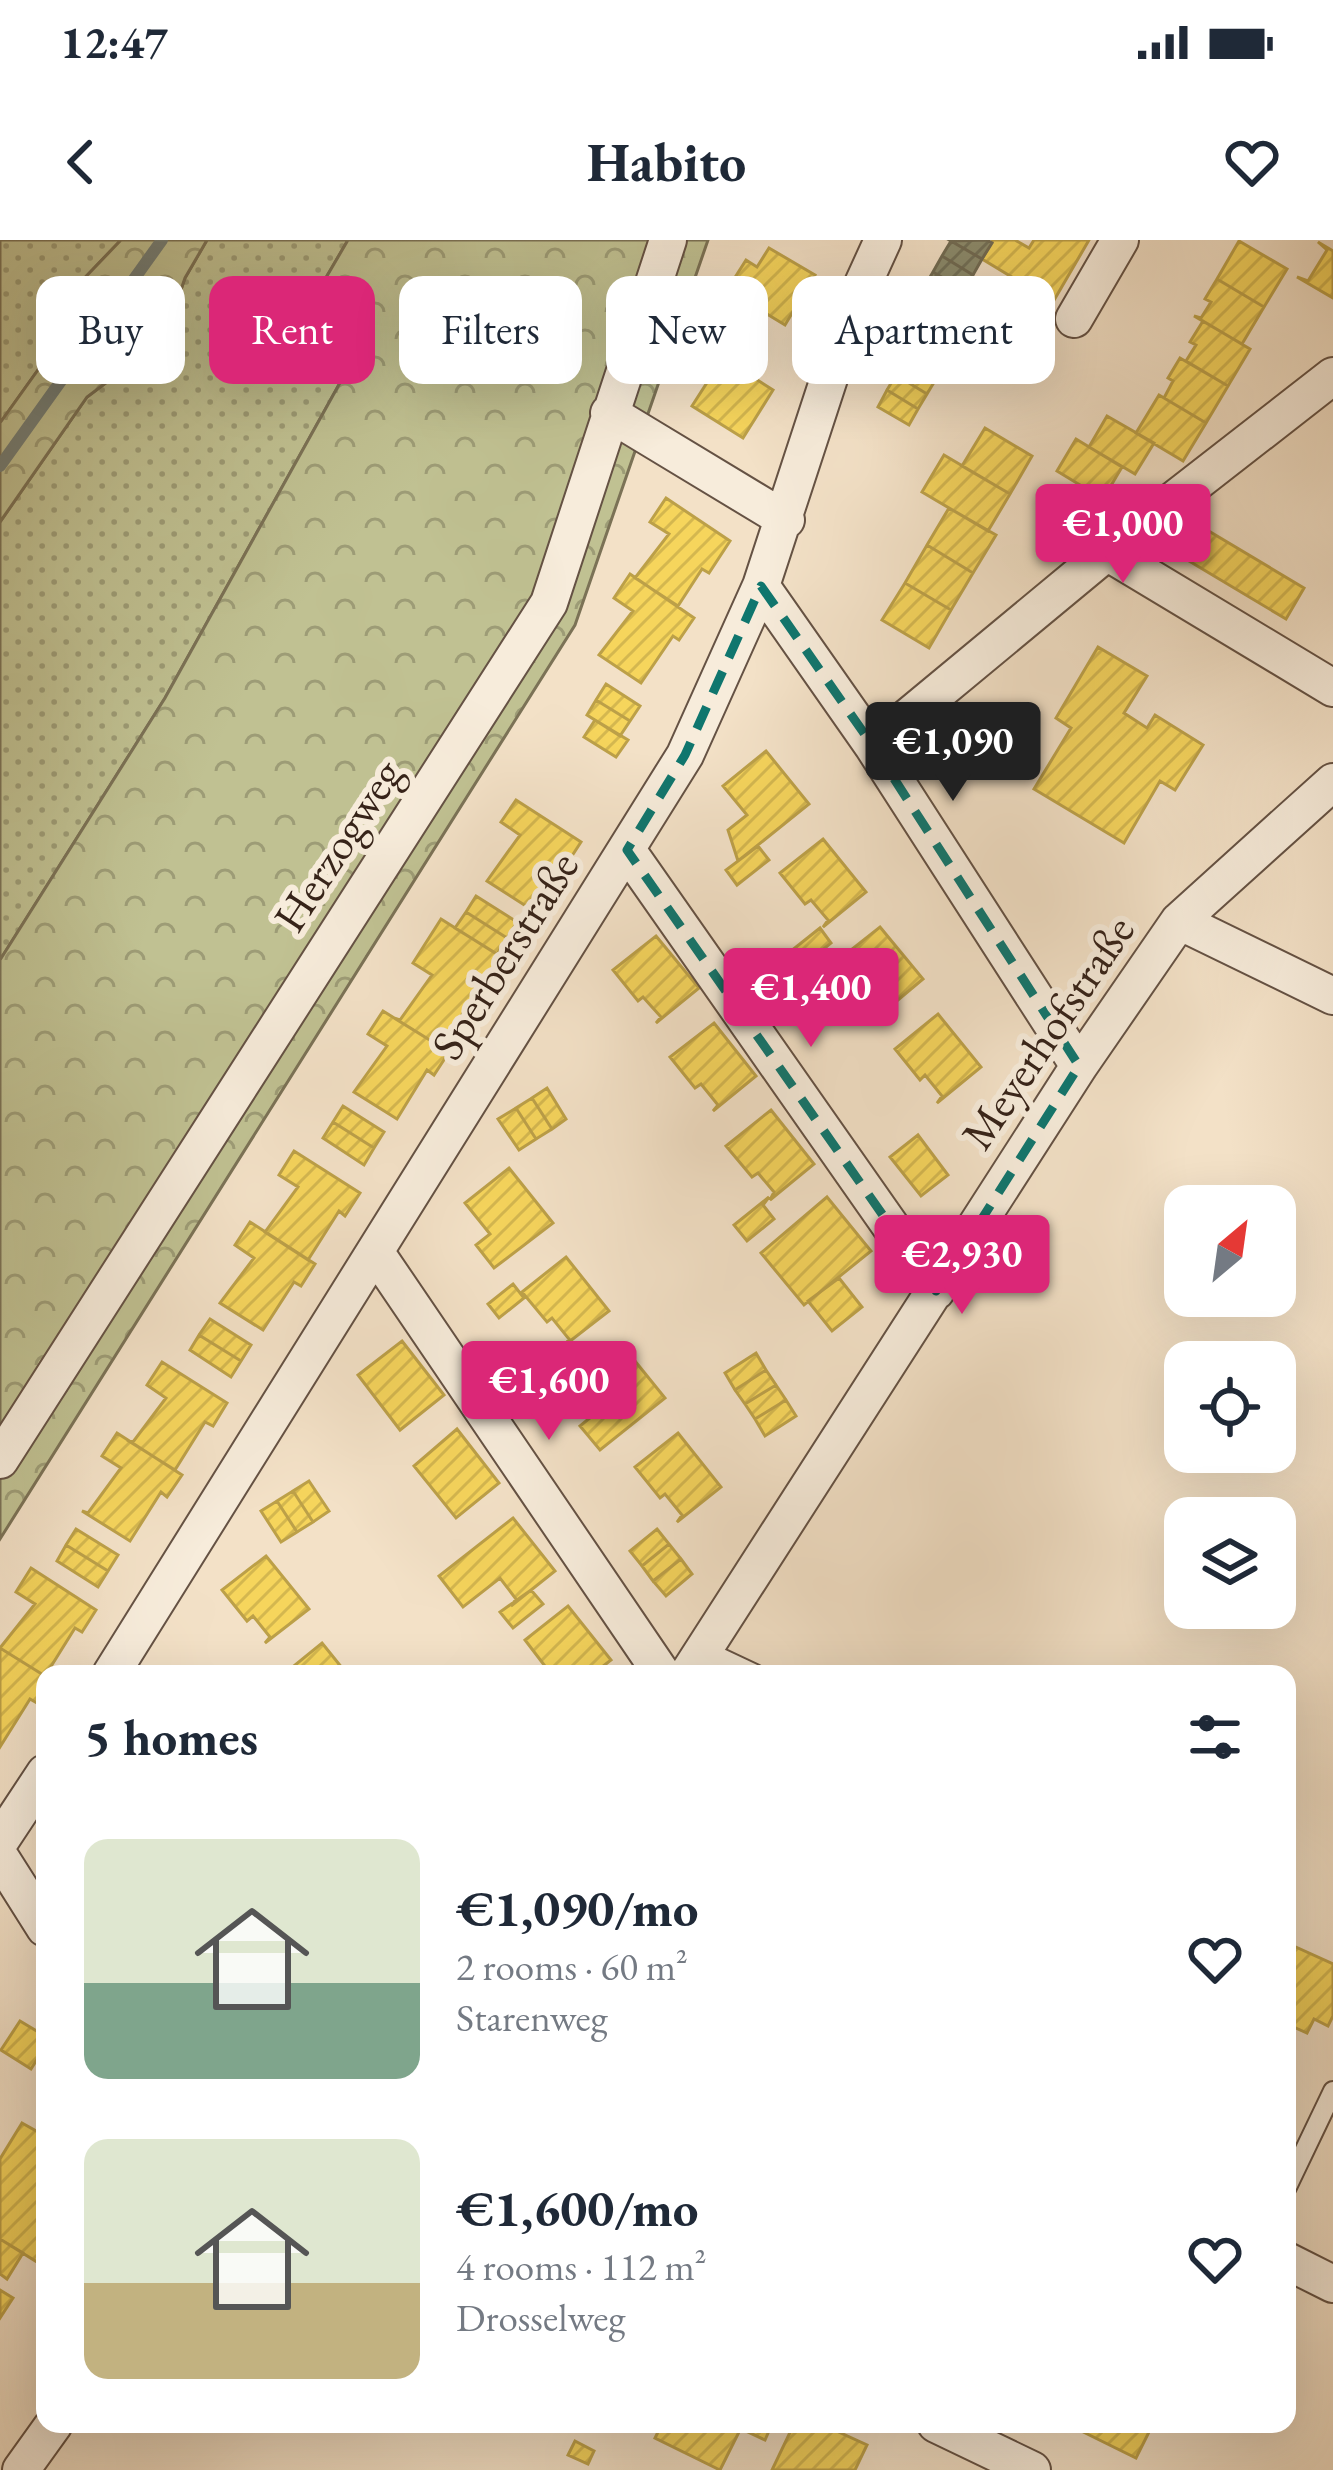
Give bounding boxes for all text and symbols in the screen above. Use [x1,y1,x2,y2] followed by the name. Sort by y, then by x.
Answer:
[60,13,168,71] text: 12:47
[587,127,746,197] text: Habito
[48,129,114,195] icon: back
[1219,129,1285,195] icon: heart
[36,276,185,384] chip: Buy
[209,276,375,384] chip: Rent
[399,276,582,384] chip: Filters
[606,276,768,384] chip: New
[792,276,1055,384] chip: Apartment
[1025,484,1221,586] pin: €1,000
[1063,497,1183,548] text: €1,000
[855,702,1051,804] pin: €1,090
[893,715,1013,766] text: €1,090
[260,747,415,942] street label: Herzogweg
[417,840,591,1070] street label: Sperberstraße
[947,904,1147,1160] street label: Meyerhofstraße
[713,948,909,1050] pin: €1,400
[751,961,871,1012] text: €1,400
[1164,1185,1296,1317] north arrow
[1164,1185,1296,1629] map controls
[864,1215,1060,1317] pin: €2,930
[902,1228,1022,1279] text: €2,930
[451,1341,647,1443] pin: €1,600
[1164,1341,1296,1473] button: locate
[489,1354,609,1405] text: €1,600
[1164,1497,1296,1629] button: layers
[84,1704,258,1770] text: 5 homes
[1182,1704,1248,1770] icon: filters
[456,1875,699,1941] text: €1,090/mo
[180,1887,324,2031] icon: home
[1182,1926,1248,1992] icon: heart
[456,1941,688,1992] text: 2 rooms · 60 m²
[456,1992,608,2043] text: Starenweg
[456,2175,699,2241] text: €1,600/mo
[180,2187,324,2331] icon: home
[1182,2226,1248,2292] icon: heart
[456,2241,707,2292] text: 4 rooms · 112 m²
[456,2292,625,2343] text: Drosselweg

